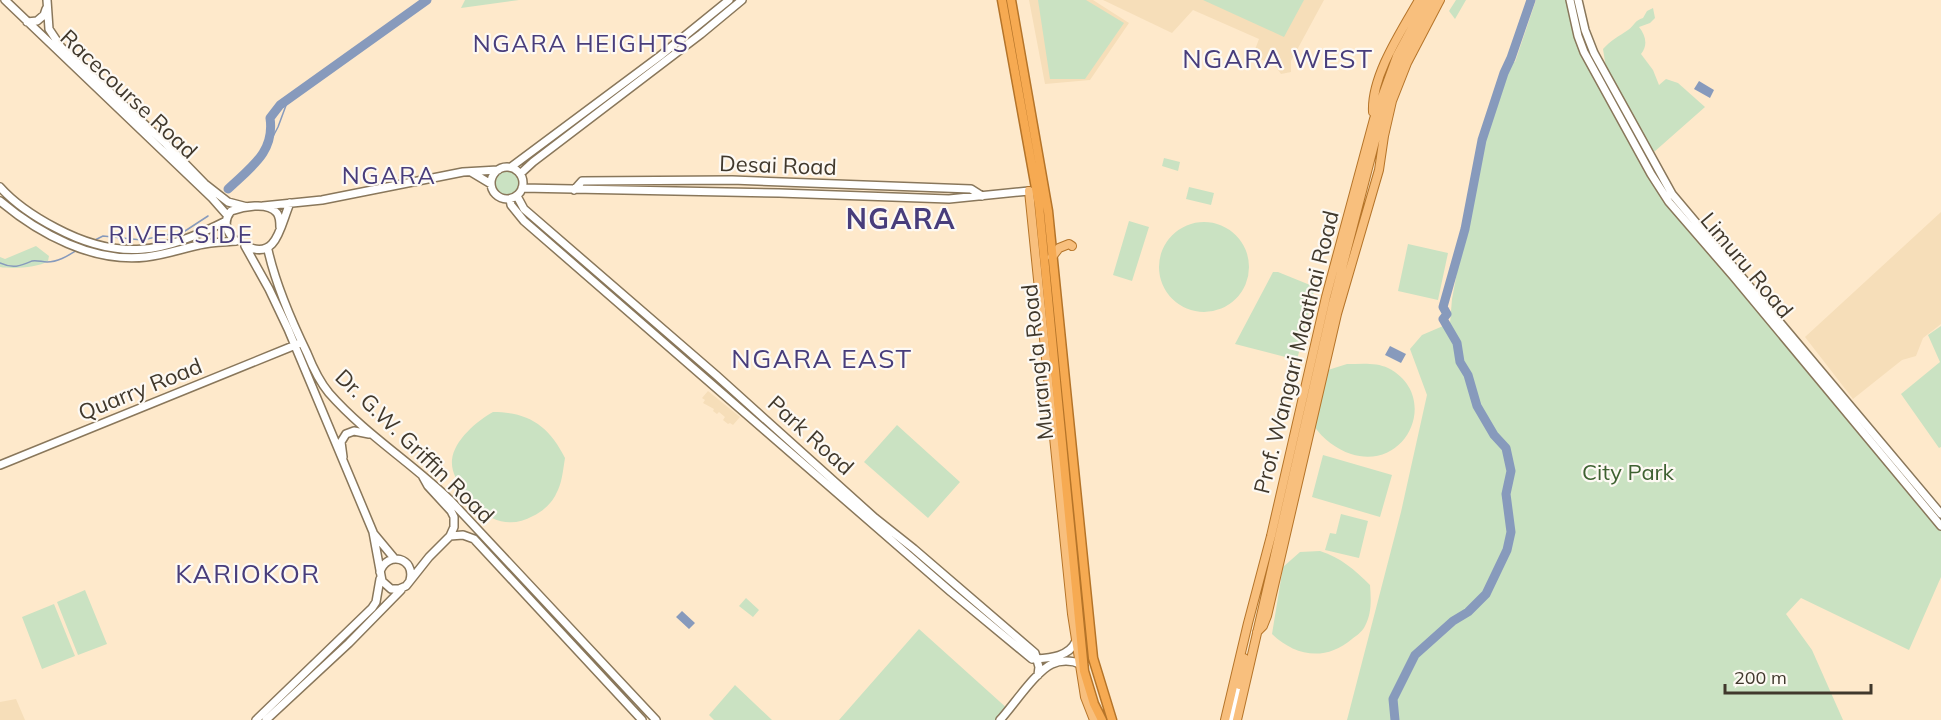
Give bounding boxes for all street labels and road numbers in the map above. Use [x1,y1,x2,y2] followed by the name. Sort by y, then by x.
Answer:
[55,23,203,165] street label: Racecourse Road
[719,149,837,181] street label: Desai Road
[1695,206,1799,324] street label: Limuru Road
[1247,208,1345,496] street label: Prof. Wangari Maathai Road
[1015,283,1059,441] street label: Murang'a Road
[74,352,206,426] street label: Quarry Road
[330,363,500,529] street label: Dr. G.W. Griffin Road
[762,389,860,481] street label: Park Road

